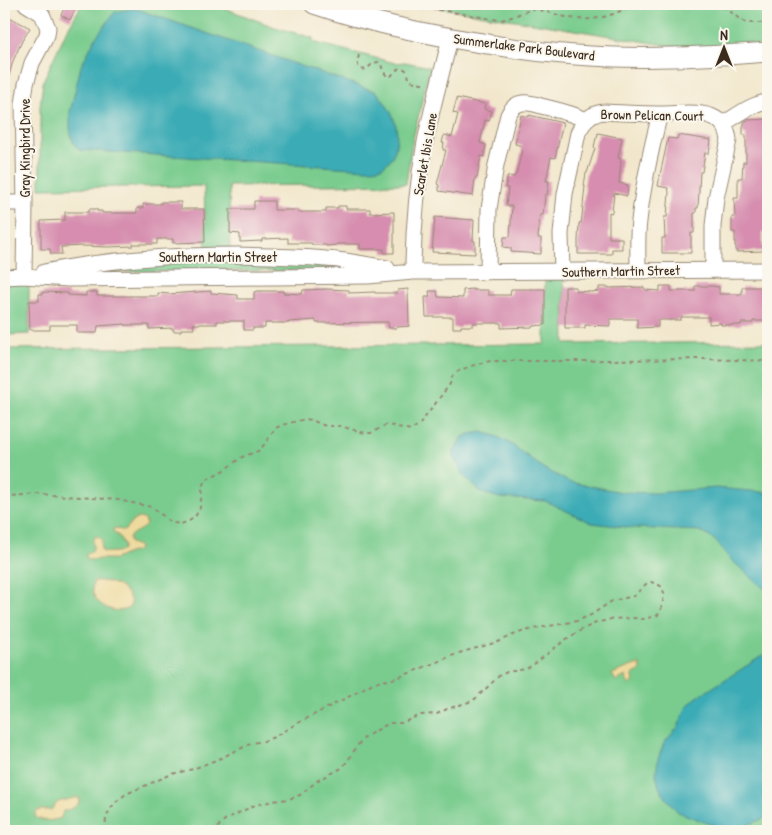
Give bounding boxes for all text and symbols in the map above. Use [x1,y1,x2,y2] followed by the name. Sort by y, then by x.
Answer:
[700,22,750,72] north arrow
[720,25,728,44] text: N
[452,28,596,65] street label: Summerlake Park Boulevard
[15,98,35,198] street label: Gray Kingbird Drive
[600,104,704,125] street label: Brown Pelican Court
[408,111,441,197] street label: Scarlet Ibis Lane
[159,247,277,266] street label: Southern Martin Street
[562,260,680,281] street label: Southern Martin Street

